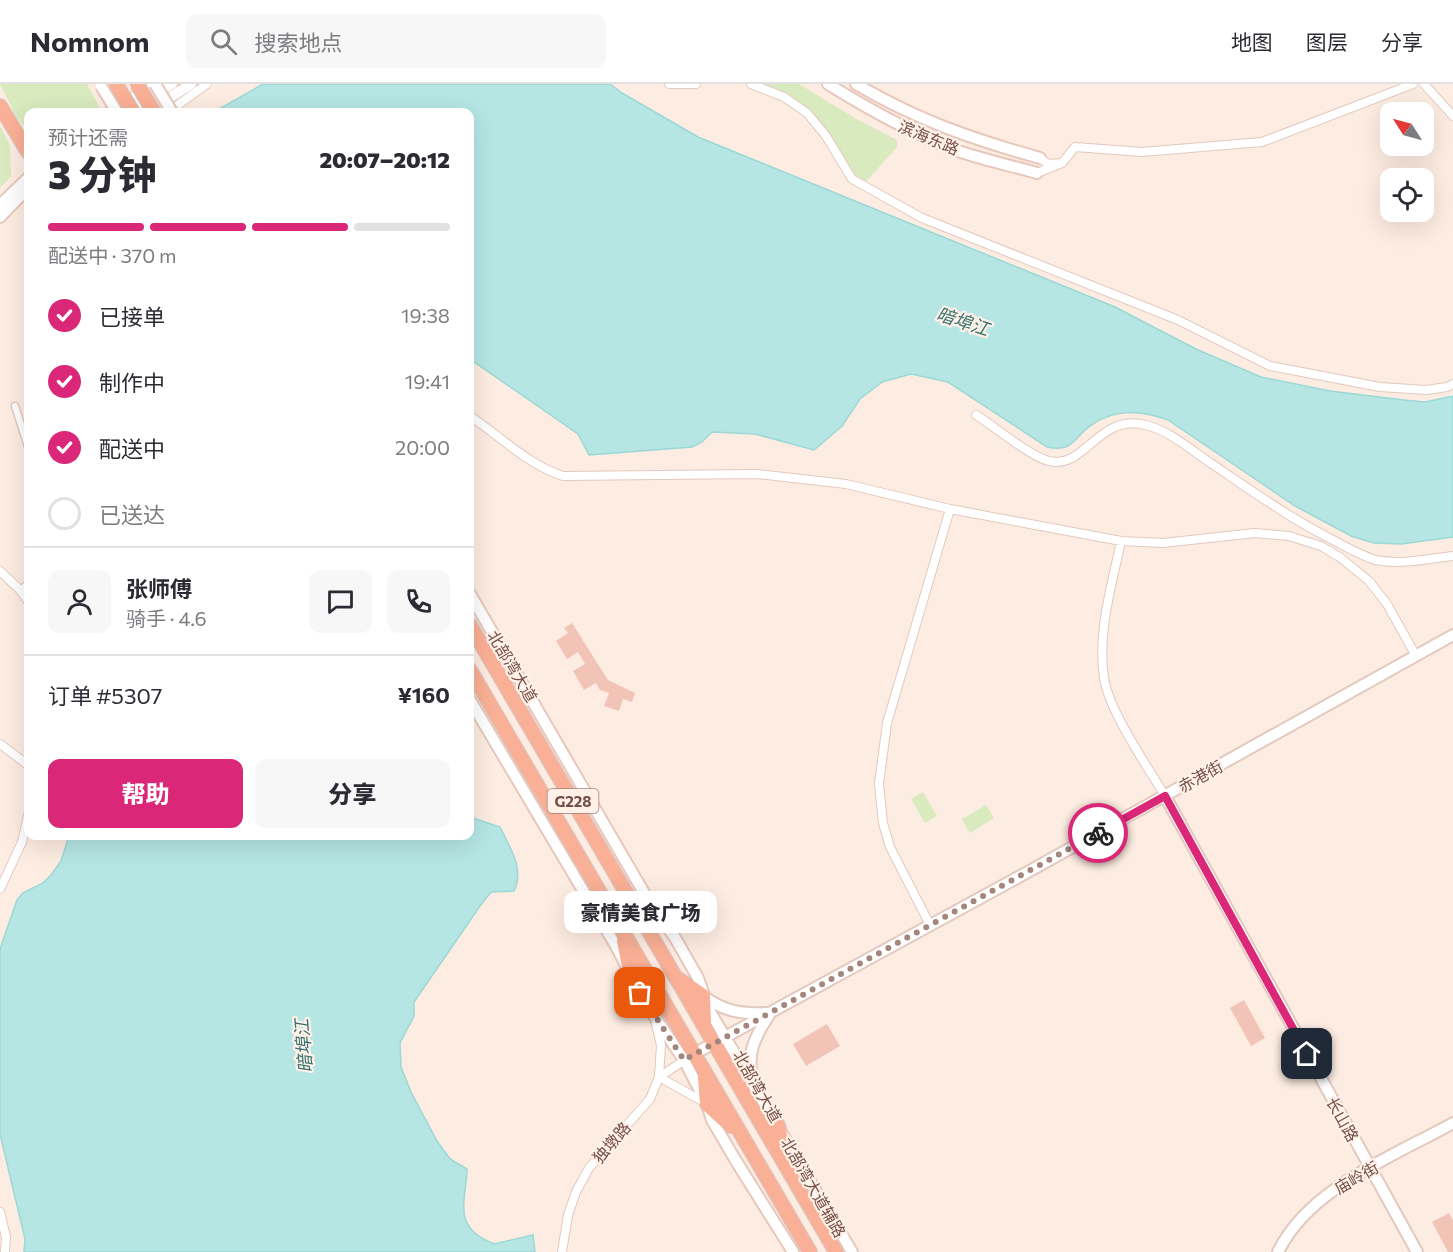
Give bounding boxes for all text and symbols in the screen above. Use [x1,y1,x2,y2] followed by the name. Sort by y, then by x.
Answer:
[186,14,606,68] search box
[30,24,150,58] text: Nomnom
[207,25,240,58] icon: search
[255,29,343,56] text: 搜索地点
[1231,29,1273,54] text: 地图
[1306,29,1348,54] text: 图层
[1381,29,1423,54] text: 分享
[1380,102,1434,156] north arrow
[1380,102,1434,222] map controls
[896,116,962,158] street label: 滨海东路
[48,125,128,149] text: 预计还需
[319,146,450,173] text: 20:07–20:12
[48,149,156,197] text: 3 分钟
[1380,168,1434,222] button: locate
[48,243,177,267] text: 配送中 · 370 m
[48,299,81,332] icon: check
[934,302,994,340] water label: 暗埠江
[99,303,165,330] text: 已接单
[401,303,450,327] text: 19:38
[48,365,81,398] icon: check
[99,369,165,396] text: 制作中
[405,369,450,393] text: 19:41
[48,431,81,464] icon: check
[99,435,165,462] text: 配送中
[395,435,450,459] text: 20:00
[99,501,165,528] text: 已送达
[48,570,111,633] button: person
[309,570,372,633] button: chat
[387,570,450,633] button: phone
[126,575,192,602] text: 张师傅
[126,606,207,630] text: 骑手 · 4.6
[484,627,542,705] street label: 北部湾大道
[398,681,450,708] text: ¥160
[48,682,162,709] text: 订单 #5307
[1174,756,1226,796] street label: 赤港街
[48,759,243,828] button: 帮助
[255,759,450,828] button: 分享
[548,789,598,813] road number: G228
[1068,803,1128,863] courier
[1082,817,1115,850] icon: bike
[564,891,716,933] callout: 豪情美食广场
[581,900,701,924] text: 豪情美食广场
[614,967,665,1018] pin
[623,976,656,1009] icon: bag
[290,1016,316,1074] water label: 暗埠江
[1281,1028,1332,1079] pin
[1290,1037,1323,1070] icon: home
[730,1047,786,1125] street label: 北部湾大道
[1323,1093,1363,1145] street label: 长山路
[588,1118,634,1166] street label: 独墩路
[778,1134,850,1240] street label: 北部湾大道辅路
[1330,1157,1382,1197] street label: 庙岭街

